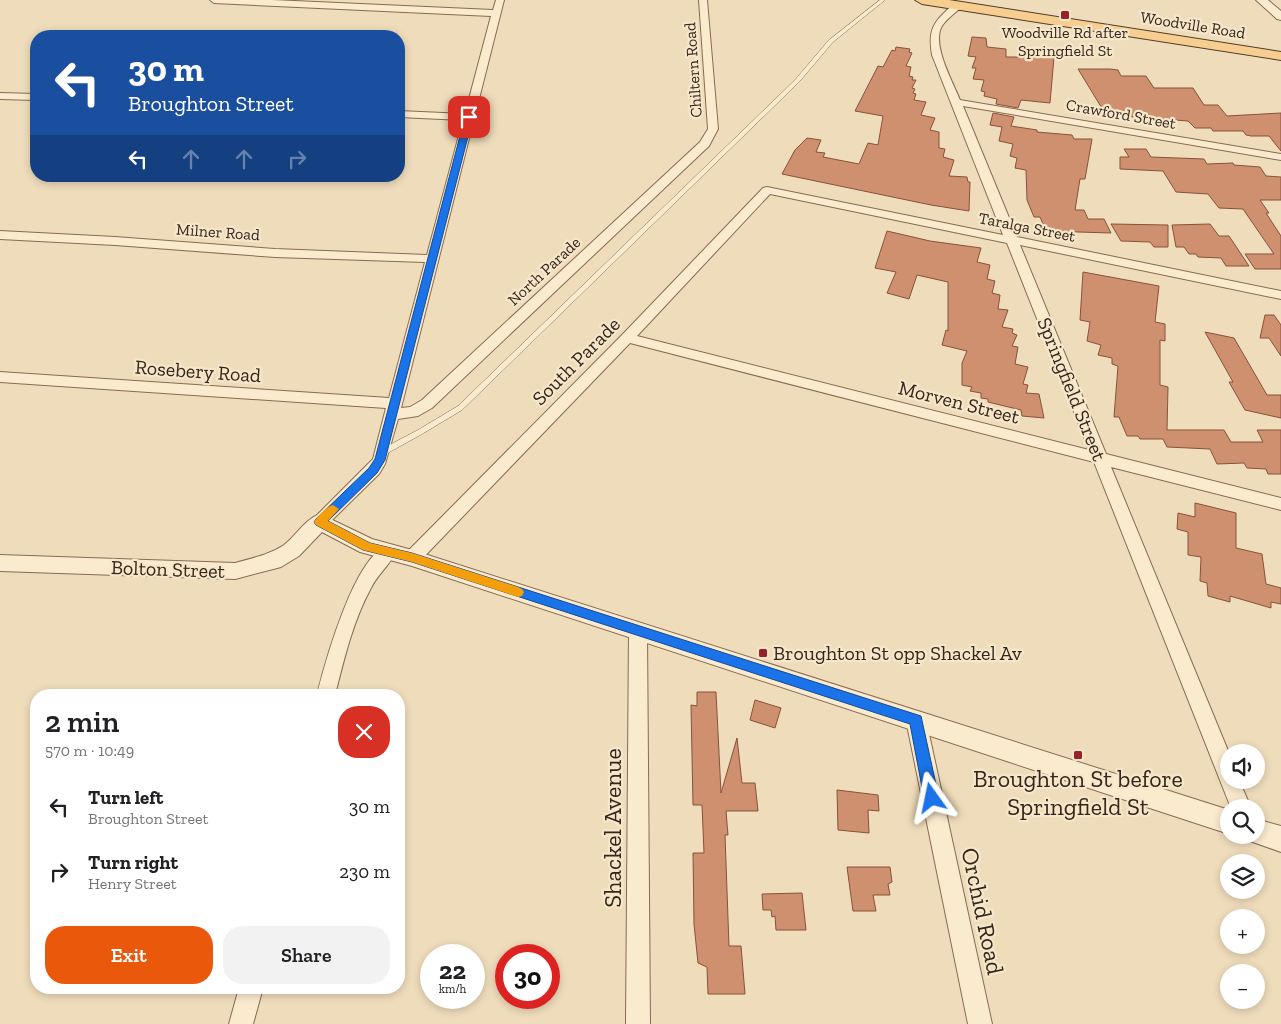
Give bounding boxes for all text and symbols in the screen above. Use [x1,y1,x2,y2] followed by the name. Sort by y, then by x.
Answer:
[1139,7,1247,43] street label: Woodville Road
[1059,9,1071,21] marker: Woodville Rd after Springfield St
[680,22,706,118] street label: Chiltern Road
[1002,23,1129,60] place label: Woodville Rd after Springfield St
[128,48,204,90] text: 30 m
[45,50,110,115] icon: left
[128,90,294,117] text: Broughton Street
[1065,95,1177,133] street label: Crawford Street
[448,96,490,138] pin
[455,103,483,131] icon: arrive
[124,145,152,173] icon: left
[177,145,205,173] icon: ahead
[230,145,258,173] icon: ahead
[283,145,311,173] icon: right
[977,208,1077,246] street label: Taralga Street
[175,220,261,244] street label: Milner Road
[504,233,584,309] street label: North Parade
[527,312,625,410] street label: South Parade
[1032,314,1112,465] street label: Springfield Street
[134,355,262,387] street label: Rosebery Road
[896,375,1023,429] street label: Morven Street
[111,555,226,583] street label: Bolton Street
[773,641,1022,665] place label: Broughton St opp Shackel Av
[757,647,769,659] marker: Broughton St opp Shackel Av
[45,704,119,740] text: 2 min
[338,706,390,758] button: close
[45,741,134,760] text: 570 m · 10:49
[1220,744,1265,1009] map controls
[1220,744,1265,789] button: sound
[598,748,627,908] street label: Shackel Avenue
[1072,749,1084,761] marker: Broughton St before Springfield St
[973,764,1183,821] place label: Broughton St before Springfield St
[905,771,957,823] position arrow
[88,786,163,809] text: Turn left
[45,793,73,821] icon: left
[349,795,390,818] text: 30 m
[1220,799,1265,844] button: search
[88,809,208,828] text: Broughton Street
[955,845,1011,977] street label: Orchid Road
[88,851,178,874] text: Turn right
[1220,854,1265,899] button: layers
[45,858,73,886] icon: right
[339,860,390,883] text: 230 m
[88,874,177,893] text: Henry Street
[1220,909,1265,954] button: +
[45,926,213,984] button: Exit
[223,926,390,984] button: Share
[495,944,560,1009] speed limit sign: 30
[439,955,466,985] text: 22
[1220,964,1265,1009] button: −
[439,982,466,996] text: km/h

